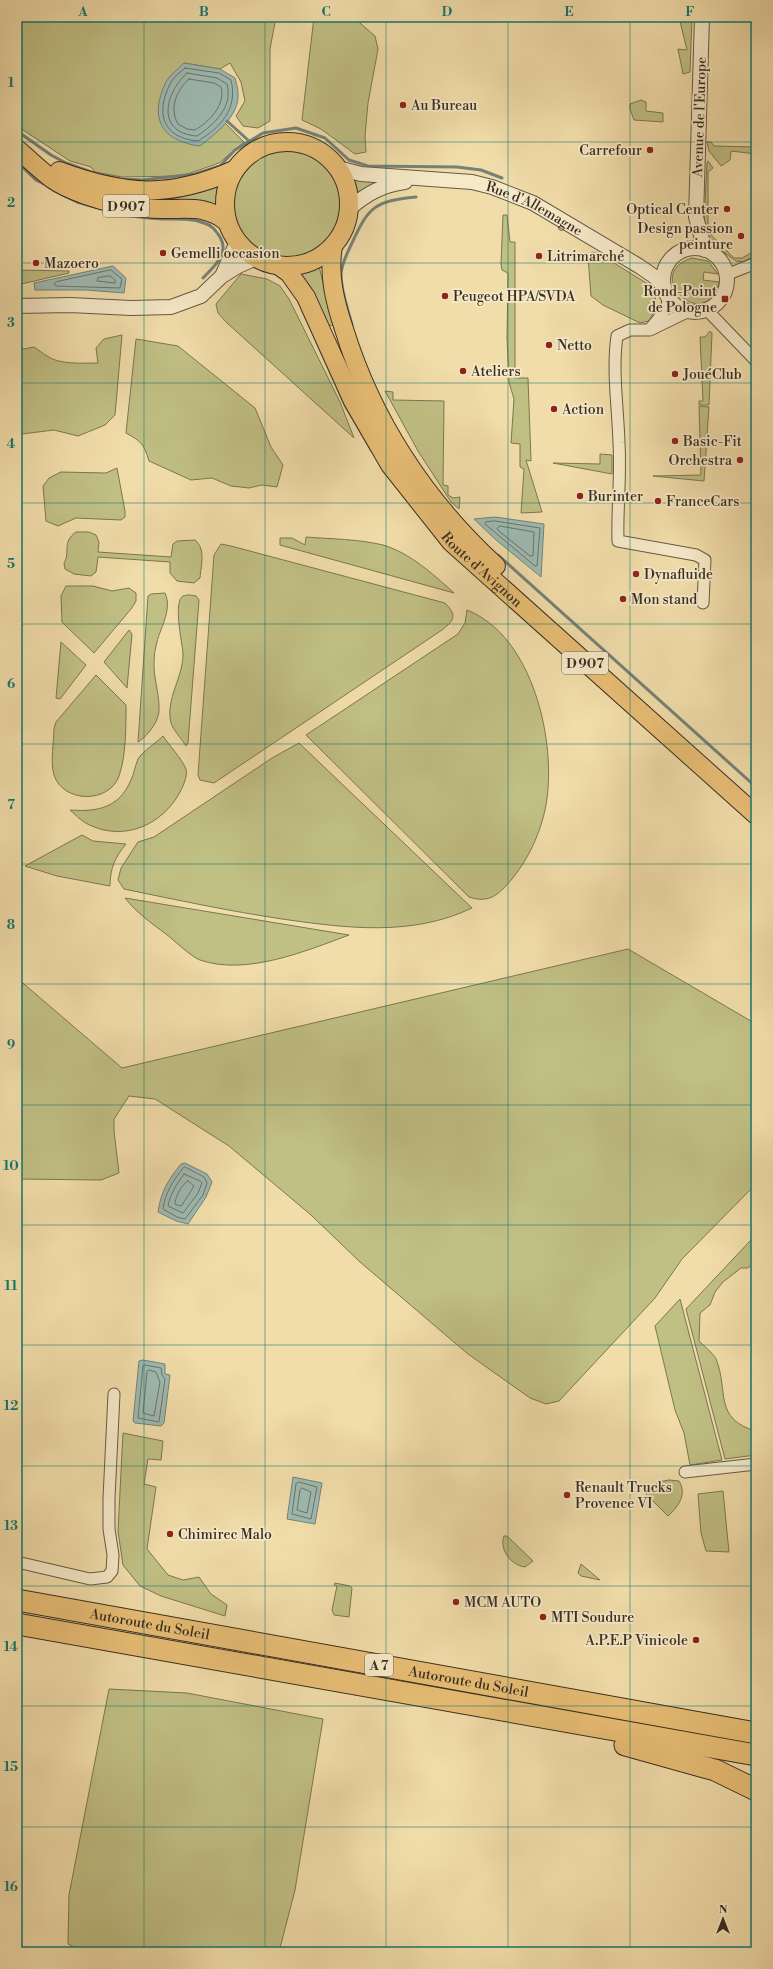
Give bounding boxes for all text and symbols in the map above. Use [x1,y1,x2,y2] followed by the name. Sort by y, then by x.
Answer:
[77,4,88,20] text: A
[199,4,209,20] text: B
[321,4,331,20] text: C
[442,4,452,20] text: D
[564,4,574,20] text: E
[685,4,695,20] text: F
[689,56,711,179] street label: Avenue de l'Europe
[8,75,15,91] text: 1
[410,97,477,115] place label: Au Bureau
[398,100,408,110] marker: Au Bureau
[579,142,642,160] place label: Carrefour
[645,145,655,155] marker: Carrefour
[484,178,585,240] street label: Rue d'Allemagne
[7,195,15,211] text: 2
[103,195,149,217] road number: D 907
[626,201,719,219] place label: Optical Center
[722,204,732,214] marker: Optical Center
[638,220,734,254] place label: Design passion peinture
[736,231,746,241] marker: Design passion peinture
[171,245,280,263] place label: Gemelli occasion
[158,248,168,258] marker: Gemelli occasion
[547,248,624,266] place label: Litrimarché
[534,251,544,261] marker: Litrimarché
[44,255,99,273] place label: Mazoero
[31,258,41,268] marker: Mazoero
[643,283,717,317] place label: Rond-Point de Pologne
[453,288,576,306] place label: Peugeot HPA/SVDA
[440,291,450,301] marker: Peugeot HPA/SVDA
[720,294,730,304] marker: Rond-Point de Pologne
[7,315,15,331] text: 3
[557,337,592,355] place label: Netto
[544,340,554,350] marker: Netto
[470,363,521,381] place label: Ateliers
[458,366,468,376] marker: Ateliers
[682,366,742,384] place label: JouéClub
[670,369,680,379] marker: JouéClub
[561,401,605,419] place label: Action
[549,404,559,414] marker: Action
[682,433,742,451] place label: Basic-Fit
[7,436,16,452] text: 4
[670,436,680,446] marker: Basic-Fit
[669,452,733,470] place label: Orchestra
[735,455,745,465] marker: Orchestra
[587,488,643,506] place label: Burinter
[575,491,585,501] marker: Burinter
[666,493,740,511] place label: FranceCars
[653,496,663,506] marker: FranceCars
[436,529,526,612] street label: Route d'Avignon
[7,556,15,572] text: 5
[644,566,713,584] place label: Dynafluide
[631,569,641,579] marker: Dynafluide
[631,591,697,609] place label: Mon stand
[618,594,628,604] marker: Mon stand
[562,652,608,674] road number: D 907
[7,676,15,692] text: 6
[7,797,15,813] text: 7
[7,917,15,933] text: 8
[7,1037,15,1053] text: 9
[3,1158,19,1174] text: 10
[5,1278,18,1294] text: 11
[4,1398,18,1414] text: 12
[575,1479,672,1513] place label: Renault Trucks Provence VI
[562,1490,572,1500] marker: Renault Trucks Provence VI
[4,1518,18,1534] text: 13
[178,1526,272,1544] place label: Chimirec Malo
[165,1529,175,1539] marker: Chimirec Malo
[464,1594,541,1612] place label: MCM AUTO
[451,1597,461,1607] marker: MCM AUTO
[87,1605,211,1645] street label: Autoroute du Soleil
[551,1609,634,1627] place label: MTI Soudure
[538,1612,548,1622] marker: MTI Soudure
[584,1632,688,1650] place label: A.P.E.P Vinicole
[691,1635,701,1645] marker: A.P.E.P Vinicole
[4,1639,18,1655] text: 14
[365,1654,393,1676] road number: A 7
[406,1662,530,1702] street label: Autoroute du Soleil
[4,1759,18,1775] text: 15
[4,1879,18,1895] text: 16
[703,1899,743,1939] north arrow
[719,1903,728,1917] text: N

